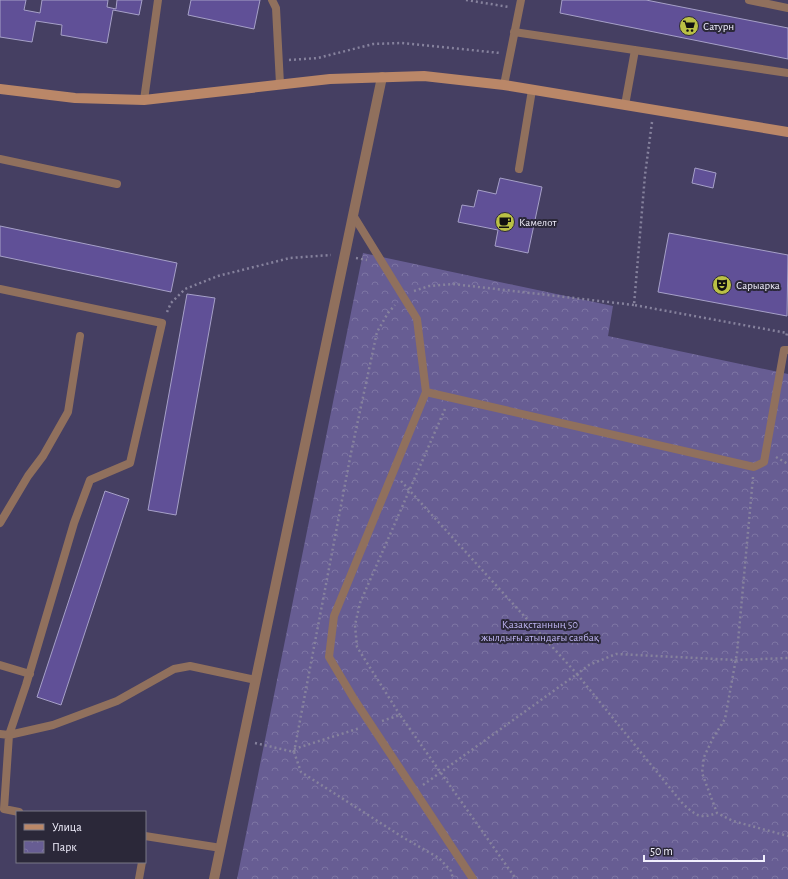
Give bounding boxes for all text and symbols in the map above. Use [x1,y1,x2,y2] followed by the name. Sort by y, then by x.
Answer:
[678,15,700,37] supermarket icon: Сатурн
[703,21,734,32] place label: Сатурн
[494,211,516,233] cafe icon: Камелот
[519,217,556,228] place label: Камелот
[711,274,733,296] theatre icon: Сарыарка
[736,280,780,291] place label: Сарыарка
[481,619,600,643] park label: Қазақстанның 50 жылдығы атындағы саябақ
[16,811,146,863] legend
[52,821,82,833] text: Улица
[644,837,764,863] scale bar
[52,841,77,853] text: Парк
[650,845,673,857] text: 50 m

